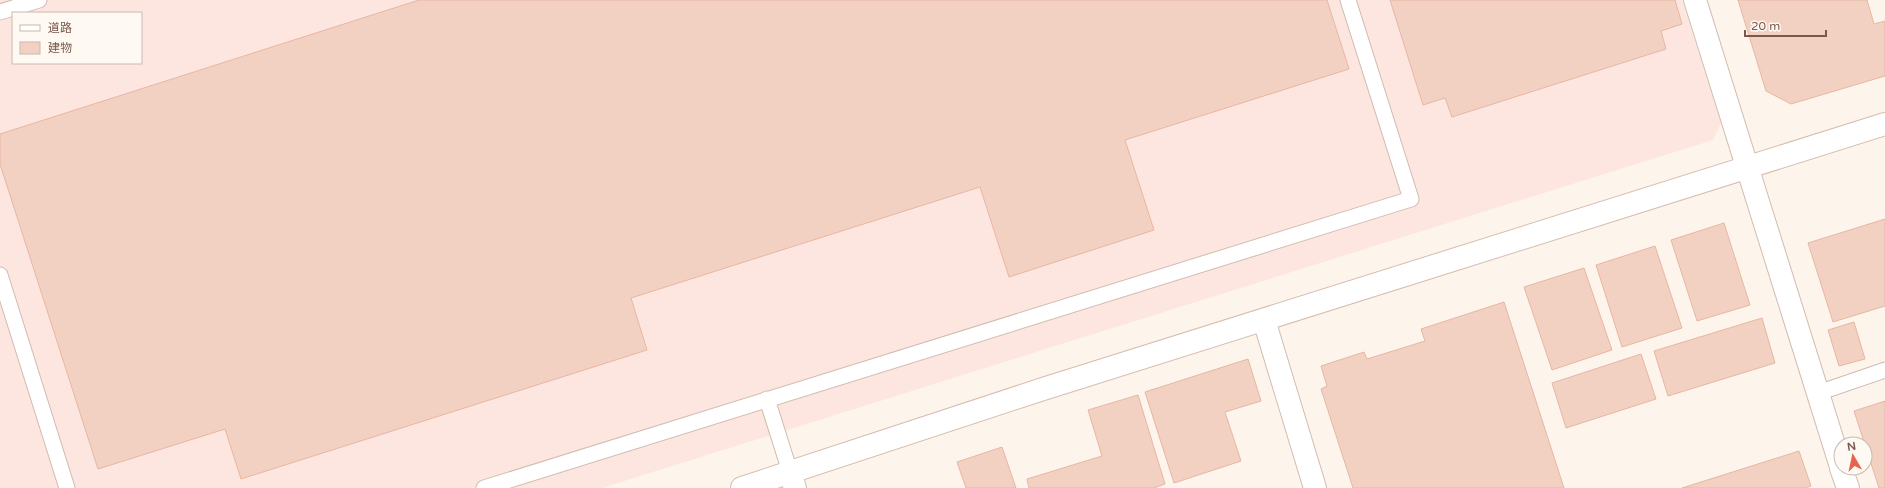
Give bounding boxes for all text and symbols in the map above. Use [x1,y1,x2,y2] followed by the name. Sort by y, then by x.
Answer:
[12,12,142,64] legend
[1745,12,1826,38] scale bar
[1751,19,1780,33] text: 20 m
[48,21,72,35] text: 道路
[48,41,72,55] text: 建物
[1833,436,1873,476] north arrow
[1846,440,1857,454] text: N

